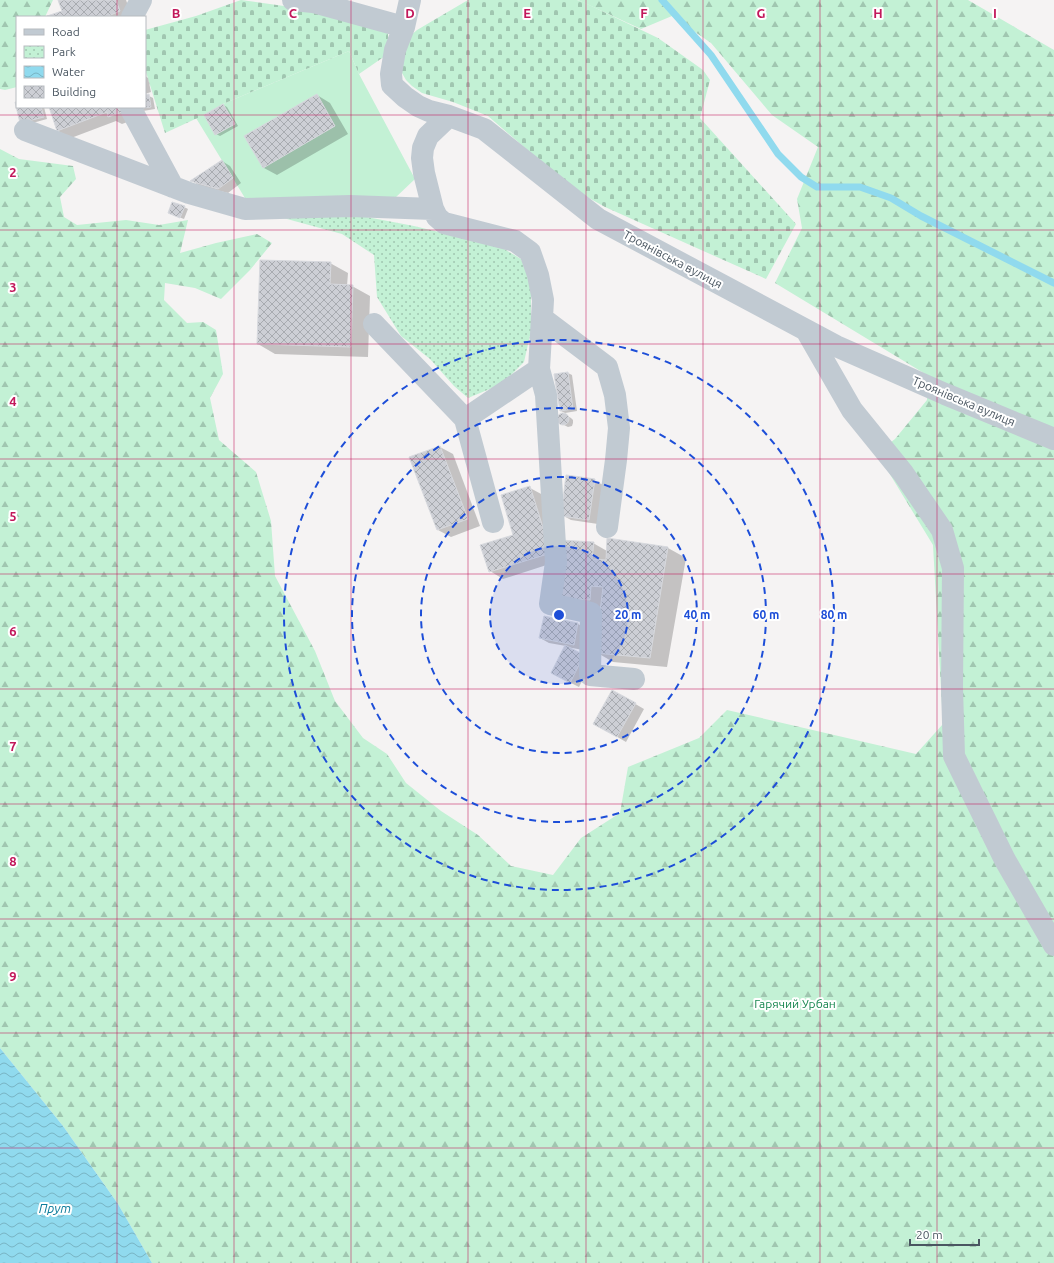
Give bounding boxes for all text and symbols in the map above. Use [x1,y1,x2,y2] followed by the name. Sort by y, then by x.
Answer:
[172,6,181,20] text: B
[289,6,298,20] text: C
[405,6,415,20] text: D
[523,6,531,20] text: E
[640,6,648,20] text: F
[757,6,766,20] text: G
[873,6,883,20] text: H
[993,6,997,20] text: I
[16,16,146,108] legend
[52,25,80,38] text: Road
[52,45,76,58] text: Park
[52,65,85,78] text: Water
[52,85,96,98] text: Building
[9,165,17,179] text: 2
[621,227,725,291] street label: Троянівська вулиця
[9,280,17,294] text: 3
[911,374,1017,428] street label: Троянівська вулиця
[9,394,17,408] text: 4
[9,509,17,523] text: 5
[552,608,566,622] centre of rings
[615,608,641,621] text: 20 m
[684,608,710,621] text: 40 m
[753,608,779,621] text: 60 m
[821,608,847,621] text: 80 m
[9,624,17,638] text: 6
[9,739,17,753] text: 7
[9,854,17,868] text: 8
[9,969,17,983] text: 9
[754,997,836,1010] park label: Гарячий Урбан
[39,1201,71,1215] water label: Прут
[910,1221,979,1247] scale bar
[916,1228,943,1241] text: 20 m

